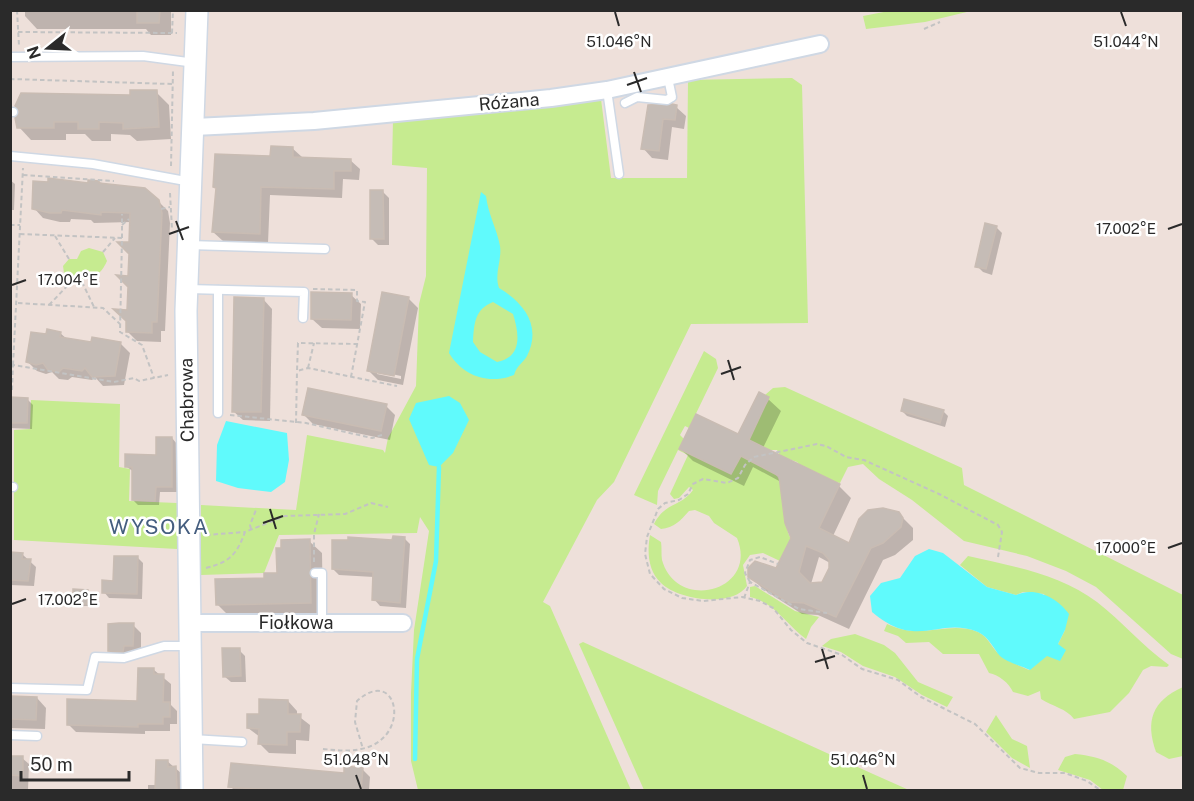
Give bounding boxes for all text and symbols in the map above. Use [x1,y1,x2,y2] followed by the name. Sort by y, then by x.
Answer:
[18,18,78,78] north arrow
[586,33,652,50] text: 51.046°N
[1093,33,1159,50] text: 51.044°N
[23,44,45,61] text: N
[478,88,540,115] street label: Różana
[1096,220,1156,237] text: 17.002°E
[38,271,98,288] text: 17.004°E
[175,358,198,442] street label: Chabrowa
[109,514,209,539] district label: WYSOKA
[1096,539,1156,556] text: 17.000°E
[38,591,98,608] text: 17.002°E
[258,612,334,633] street label: Fiołkowa
[21,744,129,782] scale bar
[323,751,389,768] text: 51.048°N
[830,751,896,768] text: 51.046°N
[30,754,73,775] text: 50 m

